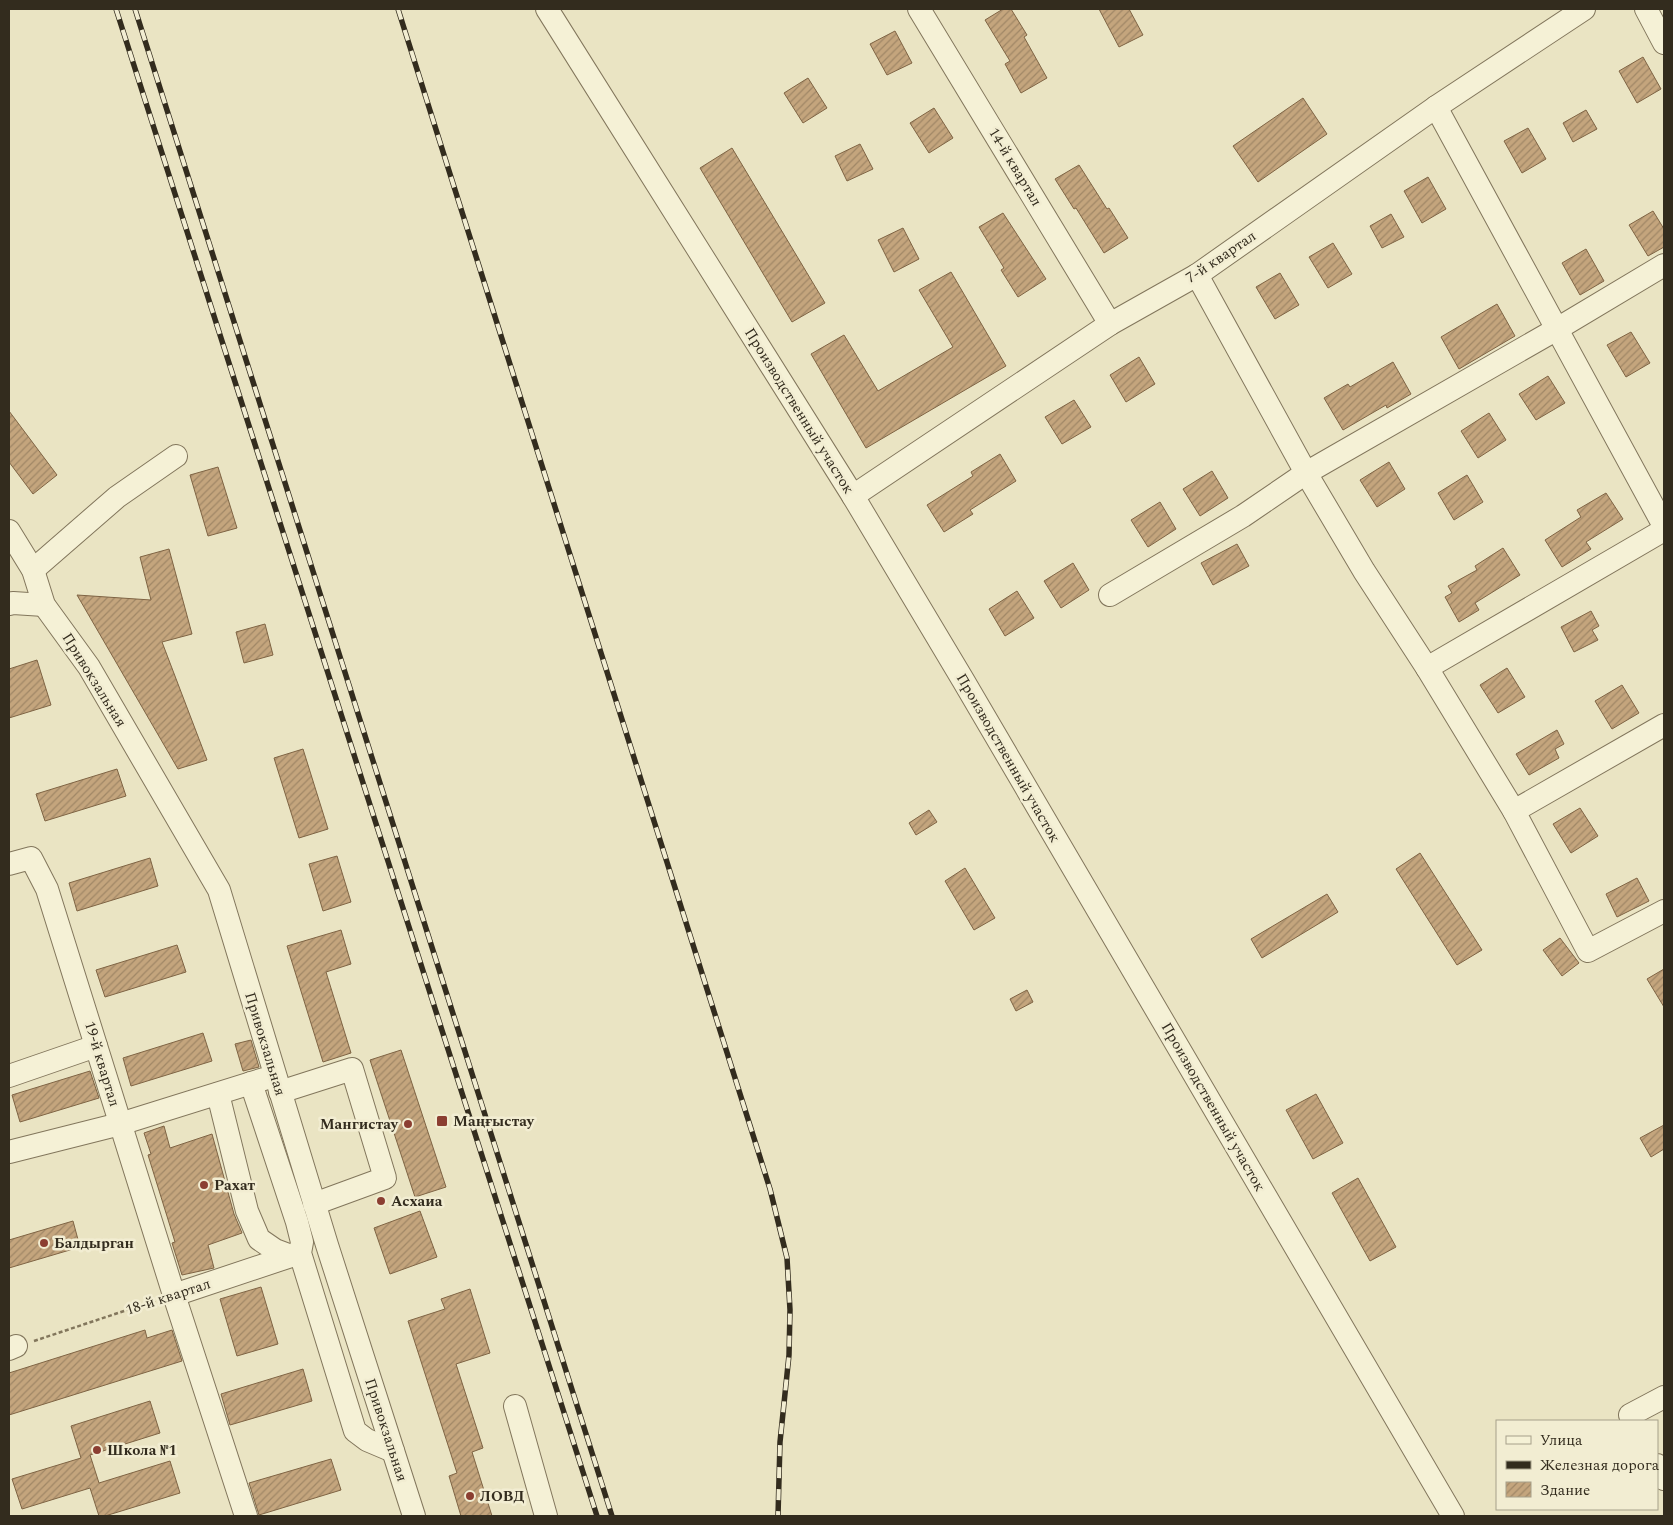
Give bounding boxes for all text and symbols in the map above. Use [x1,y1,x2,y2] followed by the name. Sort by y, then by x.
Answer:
[982,123,1048,211] street label: 14-й квартал
[1181,225,1261,289] street label: 7-й квартал
[738,323,860,499] street label: Производственный участок
[56,628,132,732] street label: Привокзальная
[950,669,1066,847] street label: Производственный участок
[238,989,292,1099] street label: Привокзальная
[78,1018,126,1110] street label: 19-й квартал
[1155,1018,1271,1196] street label: Производственный участок
[453,1110,535,1133] place label: Маңғыстау
[320,1113,399,1136] place label: Мангистау
[435,1114,449,1128] marker: Маңғыстау
[402,1118,414,1130] marker: Мангистау
[214,1174,256,1197] place label: Рахат
[198,1179,210,1191] marker: Рахат
[391,1190,443,1213] place label: Асхаиа
[375,1195,387,1207] marker: Асхаиа
[54,1232,134,1255] place label: Балдырган
[38,1237,50,1249] marker: Балдырган
[122,1272,214,1322] street label: 18-й квартал
[358,1375,414,1485] street label: Привокзальная
[1496,1420,1658,1510] legend
[1540,1429,1583,1452] text: Улица
[107,1439,177,1462] place label: Школа №1
[91,1444,103,1456] marker: Школа №1
[1540,1454,1660,1477] text: Железная дорога
[1540,1479,1590,1502] text: Здание
[480,1485,524,1508] place label: ЛОВД
[464,1490,476,1502] marker: ЛОВД

